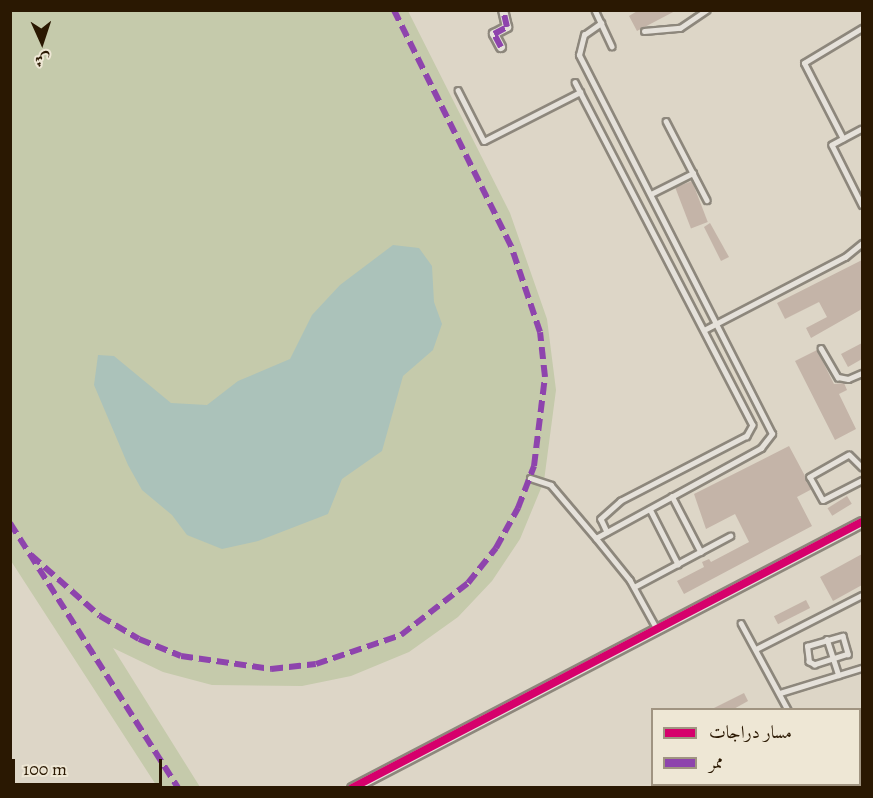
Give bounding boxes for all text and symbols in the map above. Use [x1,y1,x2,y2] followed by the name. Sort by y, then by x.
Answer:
[12,12,72,72] north arrow
[34,49,51,71] text: ش
[651,708,861,786] legend
[709,720,792,744] text: مسار دراجات
[15,747,165,785] scale bar
[709,750,723,774] text: ممر
[23,757,67,781] text: 100 m

